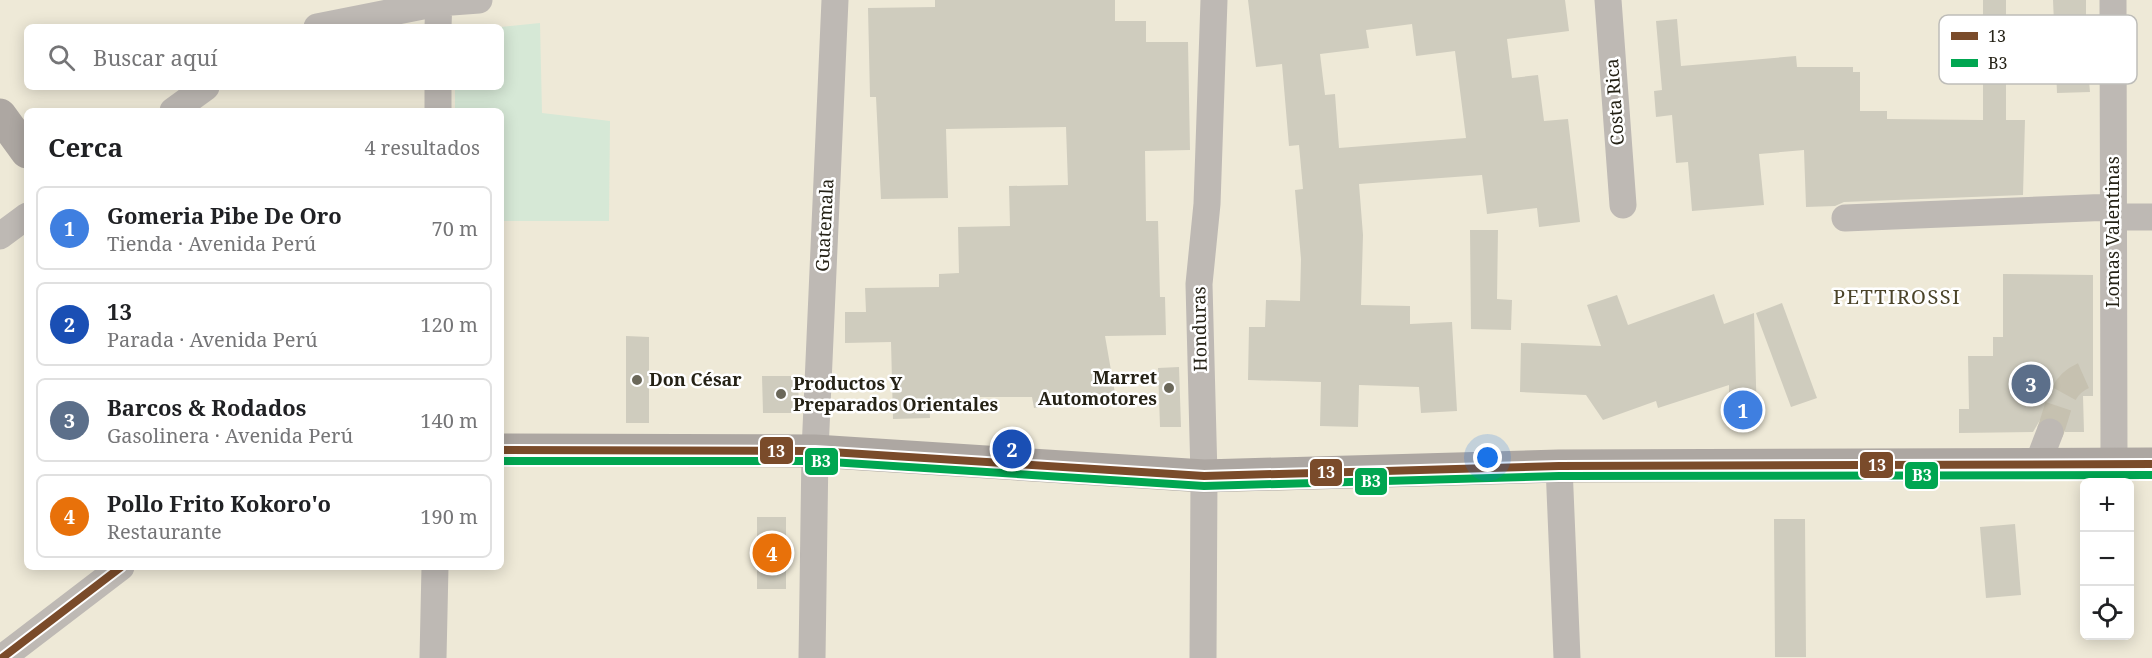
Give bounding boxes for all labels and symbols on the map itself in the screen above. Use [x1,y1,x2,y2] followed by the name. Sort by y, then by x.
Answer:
[1939,15,2137,84] legend
[1988,25,2006,47] text: 13
[1988,52,2007,74] text: B3
[1599,58,1629,146] street label: Costa Rica
[2100,156,2124,308] street label: Lomas Valentinas
[810,178,838,272] street label: Guatemala
[1833,283,1961,310] district label: PETTIROSSI
[1186,286,1212,372] street label: Honduras
[2012,362,2050,406] pin: 3
[1038,365,1157,410] place label: Marret Automotores
[649,367,742,391] place label: Don César
[793,371,998,416] place label: Productos Y Preparados Orientales
[630,373,644,387] marker: Don César
[1162,381,1176,395] marker: Marret Automotores
[774,387,788,401] marker: Productos Y Preparados Orientales
[1724,388,1762,432] pin: 1
[992,426,1032,472] pin: 2
[759,436,794,465] line badge: 13
[767,440,785,462] text: 13
[1473,443,1502,472] your location
[804,447,839,476] line badge: B3
[811,450,831,472] text: B3
[1859,451,1894,479] line badge: 13
[1868,454,1886,476] text: 13
[1309,458,1343,487] line badge: 13
[1317,461,1335,483] text: 13
[1904,461,1939,490] line badge: B3
[1912,464,1932,486] text: B3
[1354,467,1388,496] line badge: B3
[1361,470,1381,492] text: B3
[752,530,792,576] pin: 4

